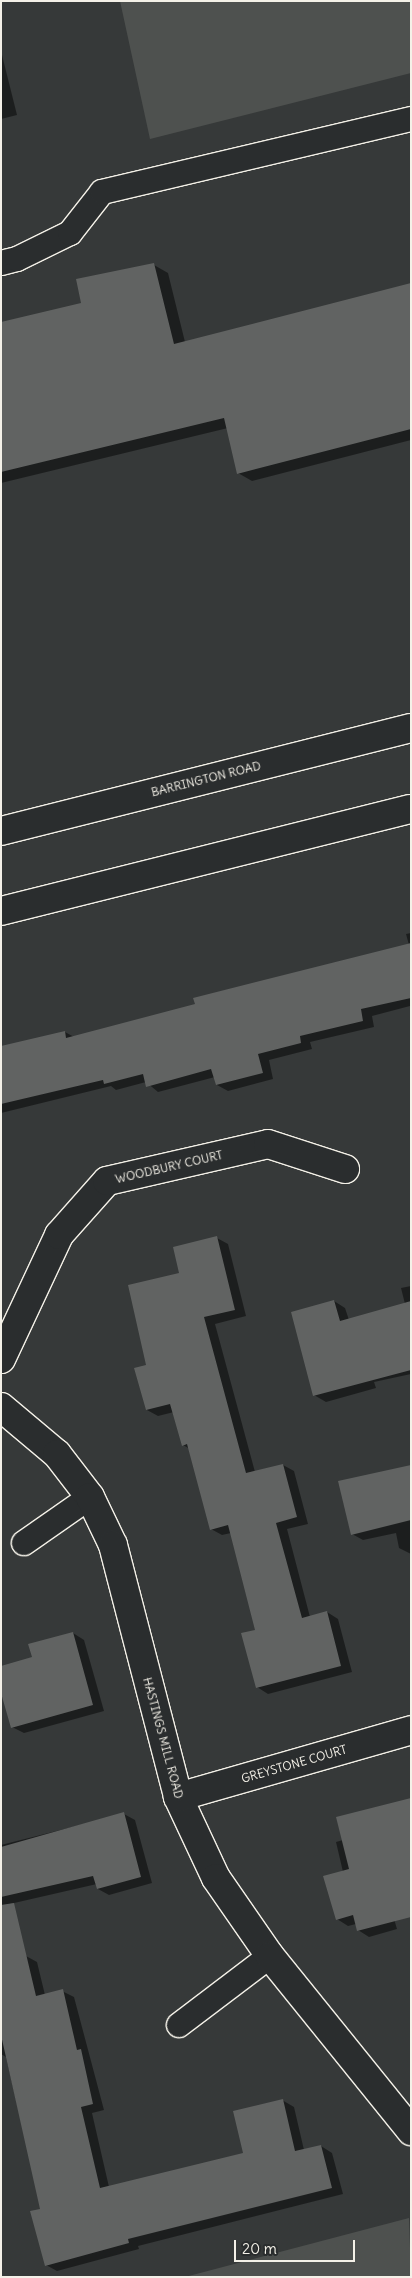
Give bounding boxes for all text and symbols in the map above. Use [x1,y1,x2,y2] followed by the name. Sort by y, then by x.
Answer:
[150,758,262,800] street label: BARRINGTON ROAD
[114,1148,224,1186] street label: WOODBURY COURT
[140,1676,186,1800] street label: HASTINGS MILL ROAD
[240,1742,348,1786] street label: GREYSTONE COURT
[237,2230,358,2262] scale bar
[242,2239,277,2258] text: 20 m

